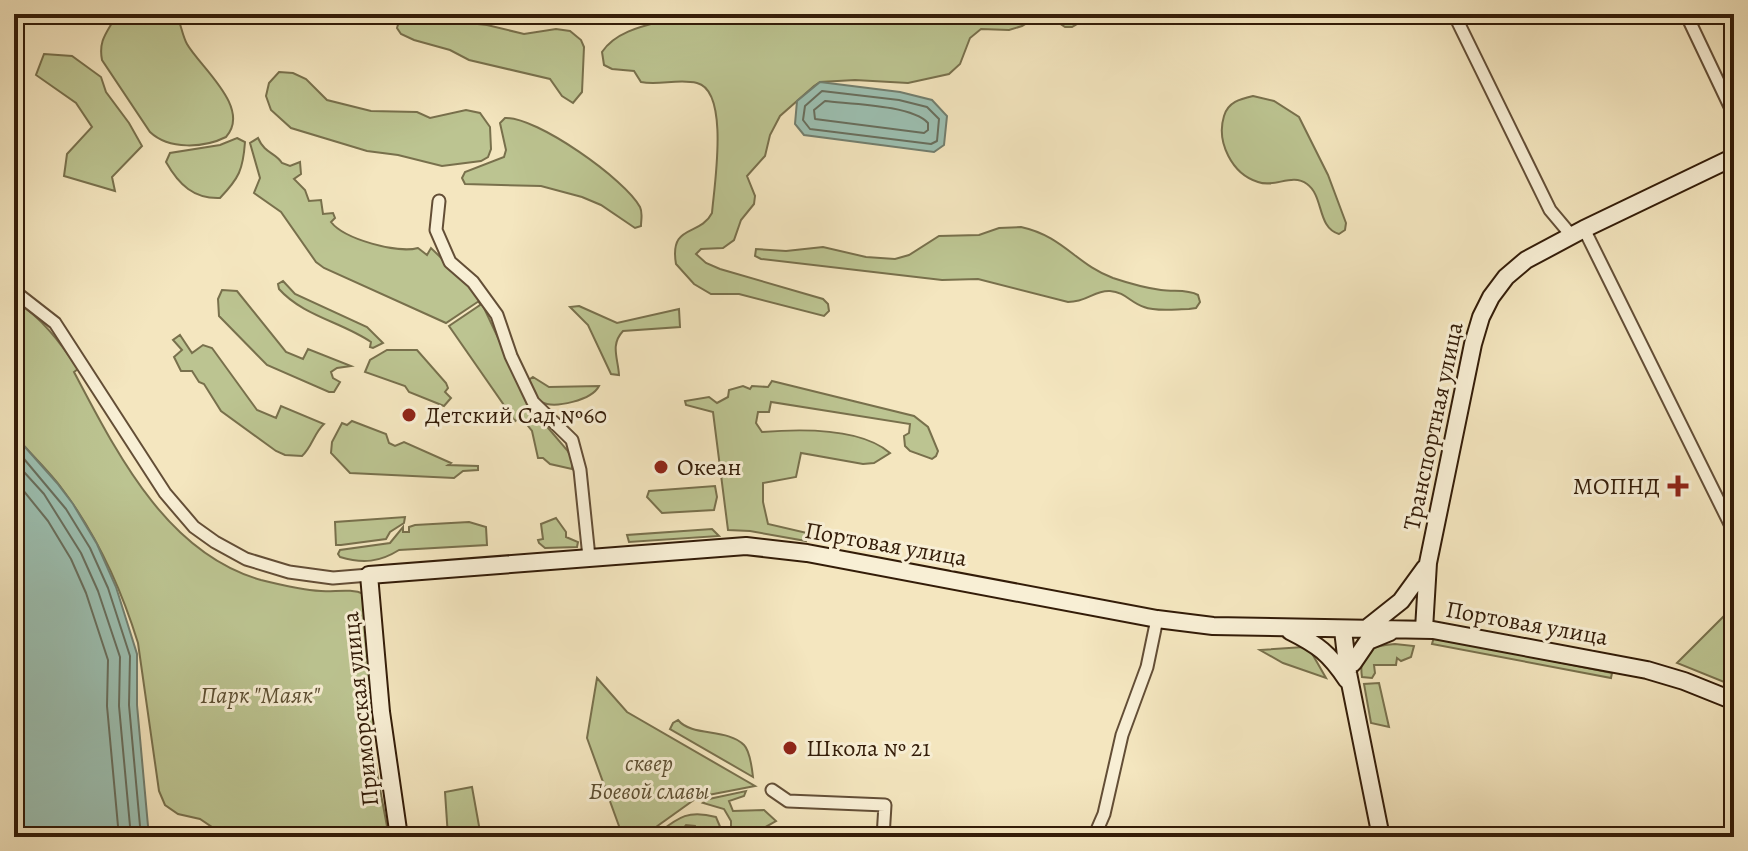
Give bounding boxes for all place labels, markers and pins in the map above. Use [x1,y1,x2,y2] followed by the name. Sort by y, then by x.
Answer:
[425,399,607,431] place label: Детский Сад №60
[400,406,418,424] marker: Детский Сад №60
[677,451,742,483] place label: Океан
[652,458,670,476] marker: Океан
[1573,470,1660,502] place label: МОПНД
[1667,475,1689,497] marker: МОПНД
[806,732,930,764] place label: Школа № 21
[781,739,799,757] marker: Школа № 21

